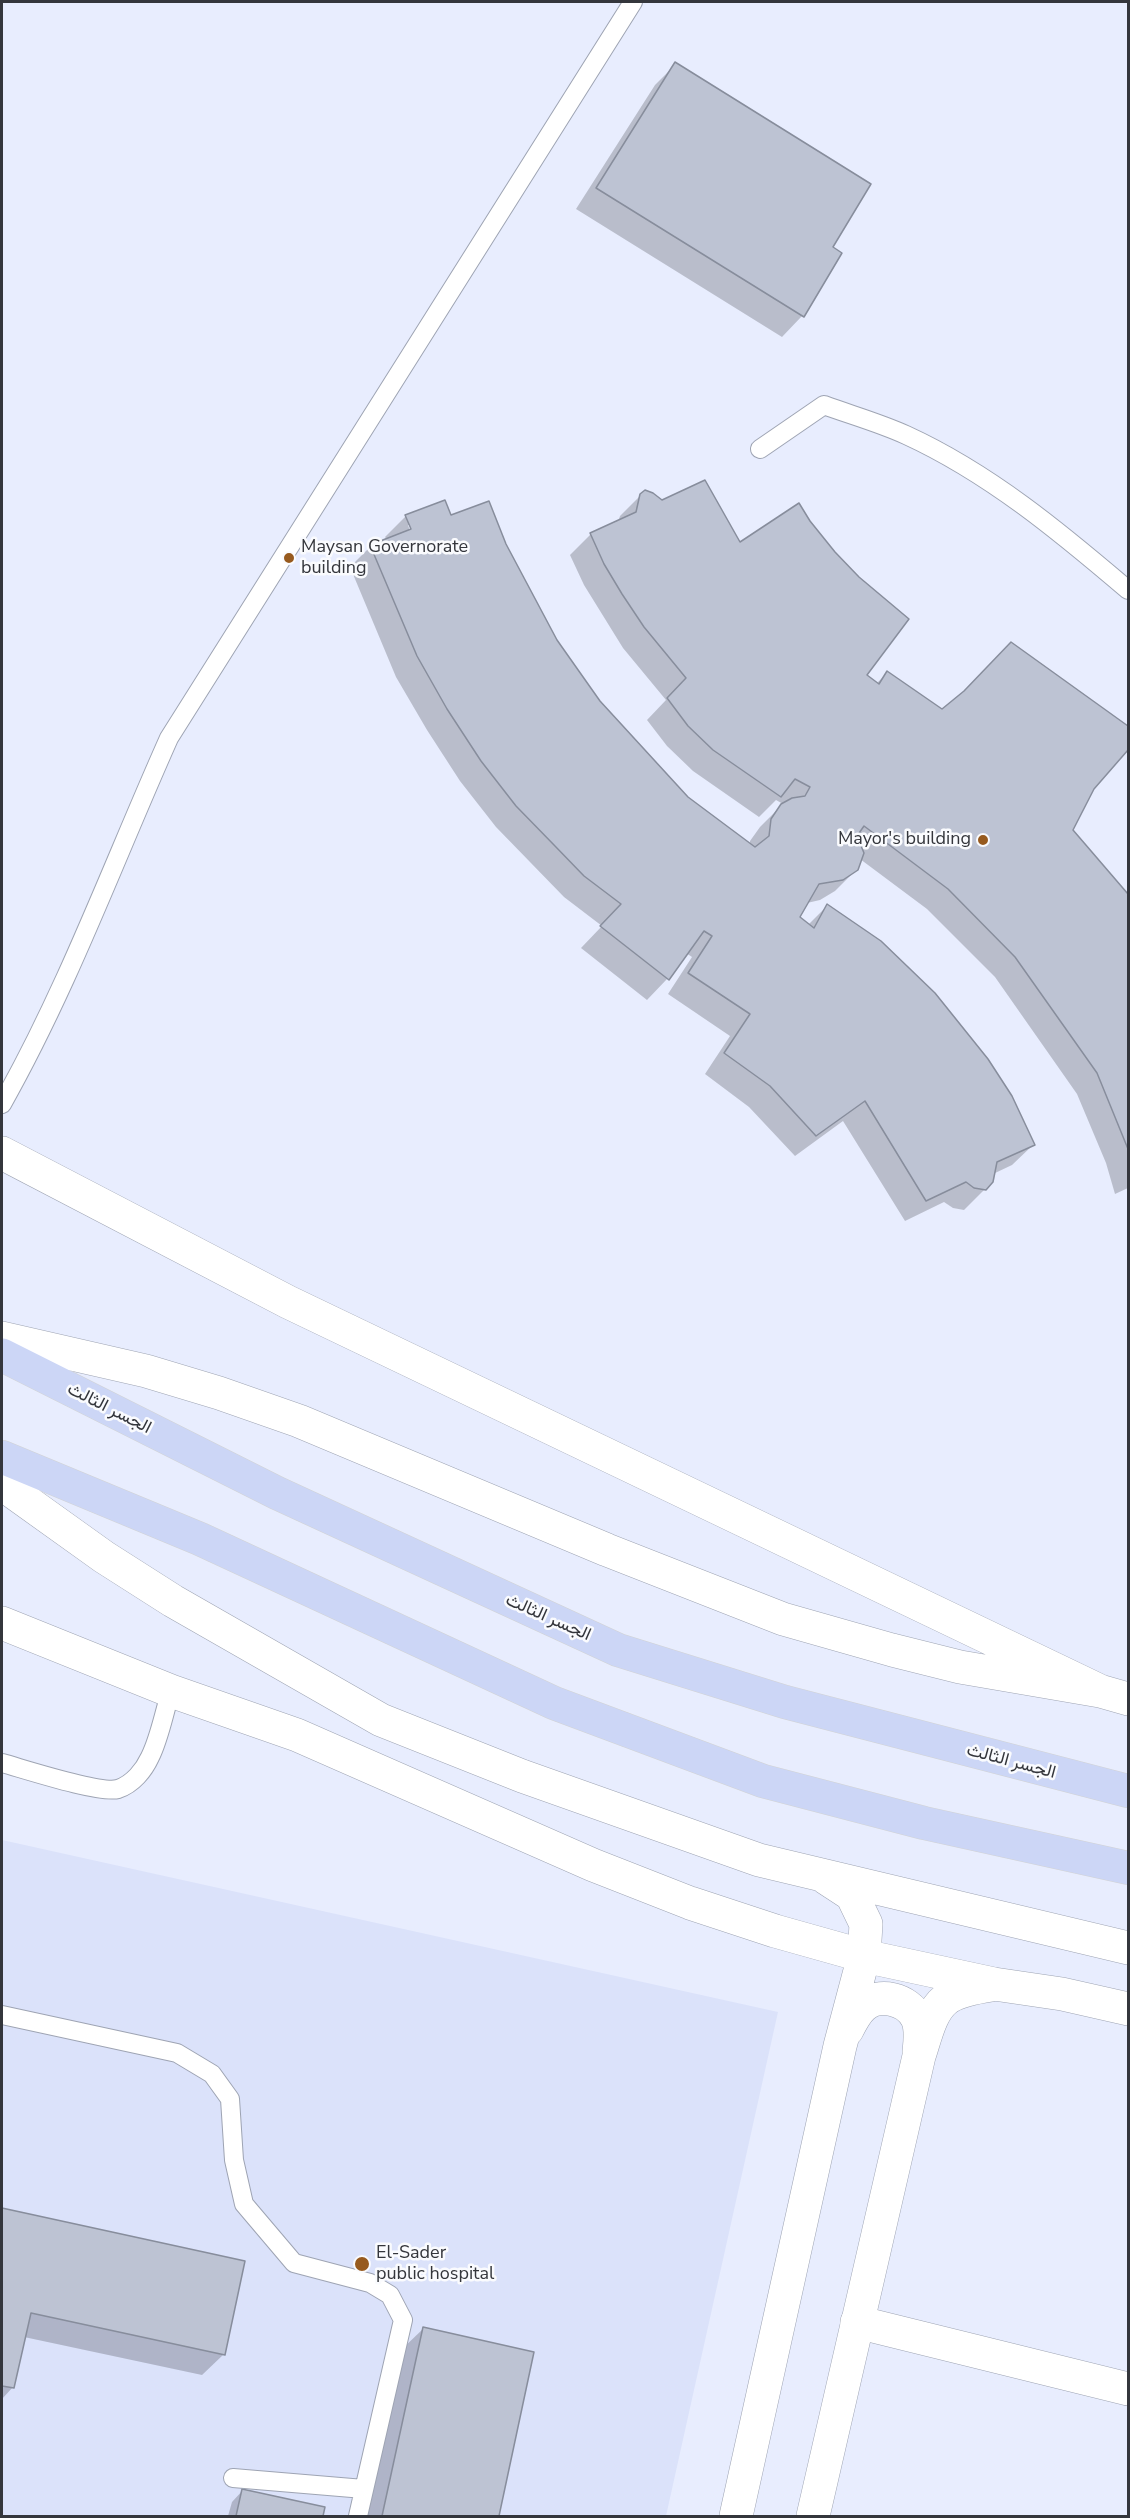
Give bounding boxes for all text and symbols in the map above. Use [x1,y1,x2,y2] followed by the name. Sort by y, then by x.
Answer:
[301,537,468,580] place label: Maysan Governorate building
[282,551,296,565] marker: Maysan Governorate building
[838,829,971,851] place label: Mayor's building
[976,833,990,847] marker: Mayor's building
[63,1379,155,1439] street label: الجسر الثالث
[502,1590,594,1646] street label: الجسر الثالث
[964,1740,1058,1784] street label: الجسر الثالث
[376,2243,494,2286] place label: El-Sader public hospital
[353,2255,371,2273] marker: El-Sader public hospital

